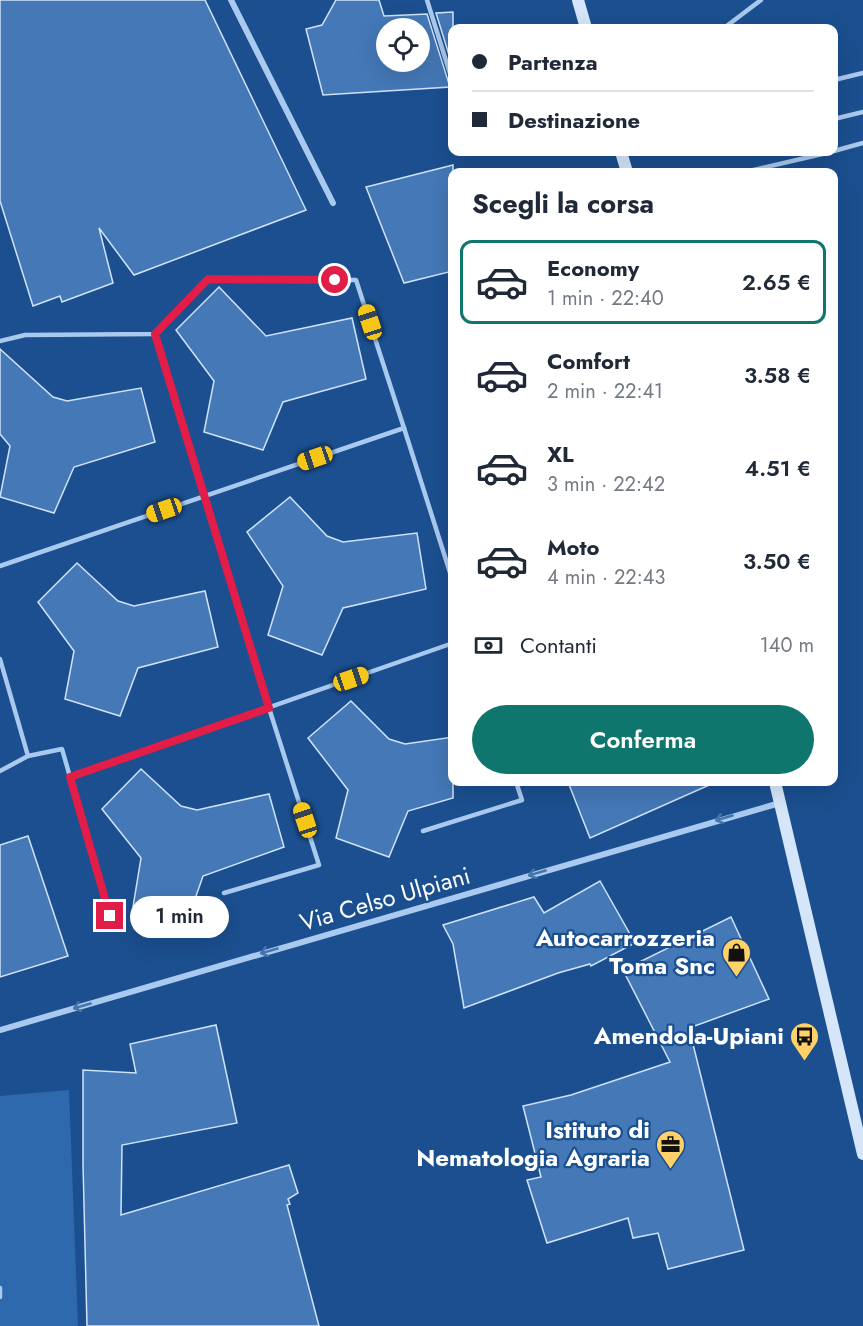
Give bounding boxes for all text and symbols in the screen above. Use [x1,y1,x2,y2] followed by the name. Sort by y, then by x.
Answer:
[376,18,430,72] map controls
[376,18,430,72] button: locate
[508,46,598,78] text: Partenza
[508,104,640,136] text: Destinazione
[472,184,654,223] text: Scegli la corsa
[547,252,639,284] text: Economy
[475,255,529,309] icon: car
[321,266,348,293] route start
[742,266,811,298] text: 2.65 €
[547,284,664,313] text: 1 min · 22:40
[356,302,384,342] car
[547,345,630,377] text: Comfort
[475,348,529,402] icon: car
[744,359,811,391] text: 3.58 €
[547,377,663,406] text: 2 min · 22:41
[547,438,574,470] text: XL
[475,441,529,495] icon: car
[295,444,335,472] car
[745,452,811,484] text: 4.51 €
[547,470,665,499] text: 3 min · 22:42
[144,496,184,524] car
[547,531,600,563] text: Moto
[475,534,529,588] icon: car
[743,545,811,577] text: 3.50 €
[547,563,665,592] text: 4 min · 22:43
[472,629,505,662] icon: cash
[520,629,597,661] text: Contanti
[760,631,814,660] text: 140 m
[331,665,371,693] car
[472,705,814,774] button: Conferma
[291,800,319,840] car
[715,813,734,825] one-way arrow
[295,857,474,940] street label: Via Celso Ulpiani
[528,868,547,879] one-way arrow
[131,895,230,937] callout: 1 min
[96,902,123,929] route end
[155,902,204,931] text: 1 min
[535,920,715,983] place label: Autocarrozzeria Toma Snc
[720,936,752,978] shop icon: Autocarrozzeria Toma Snc
[260,946,279,957] one-way arrow
[73,1001,92,1012] one-way arrow
[593,1018,784,1053] place label: Amendola-Upiani
[789,1020,821,1062] bus stop icon: Amendola-Upiani
[416,1112,650,1175] place label: Istituto di Nematologia Agraria
[655,1128,687,1170] office icon: Istituto di Nematologia Agraria

